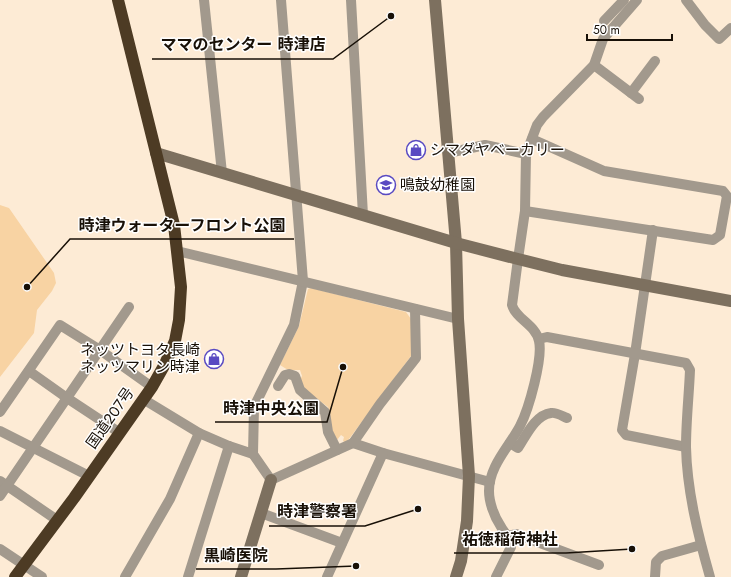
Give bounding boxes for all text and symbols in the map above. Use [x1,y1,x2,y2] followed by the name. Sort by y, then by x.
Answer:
[587,16,672,42] scale bar
[593,21,620,39] text: 50 m
[152,31,333,59] callout: ママのセンター 時津店
[161,33,325,56] text: ママのセンター 時津店
[405,139,427,161] shop icon: シマダヤベーカリー
[430,139,565,161] place label: シマダヤベーカリー
[375,174,397,196] school or university icon: 鳴鼓幼稚園
[400,174,475,196] place label: 鳴鼓幼稚園
[70,211,294,239] callout: 時津ウォーターフロント公園
[78,214,286,237] text: 時津ウォーターフロント公園
[80,339,200,378] place label: ネッツトヨタ長崎 ネッツマリン時津
[203,348,225,370] shop icon: ネッツトヨタ長崎 ネッツマリン時津
[81,383,139,453] street label: 国道207号
[215,394,327,422] callout: 時津中央公園
[223,397,319,420] text: 時津中央公園
[269,498,365,526] callout: 時津警察署
[277,500,357,523] text: 時津警察署
[454,525,566,553] callout: 祐徳稲荷神社
[462,528,558,551] text: 祐徳稲荷神社
[196,541,276,569] callout: 黒崎医院
[204,544,268,567] text: 黒崎医院

